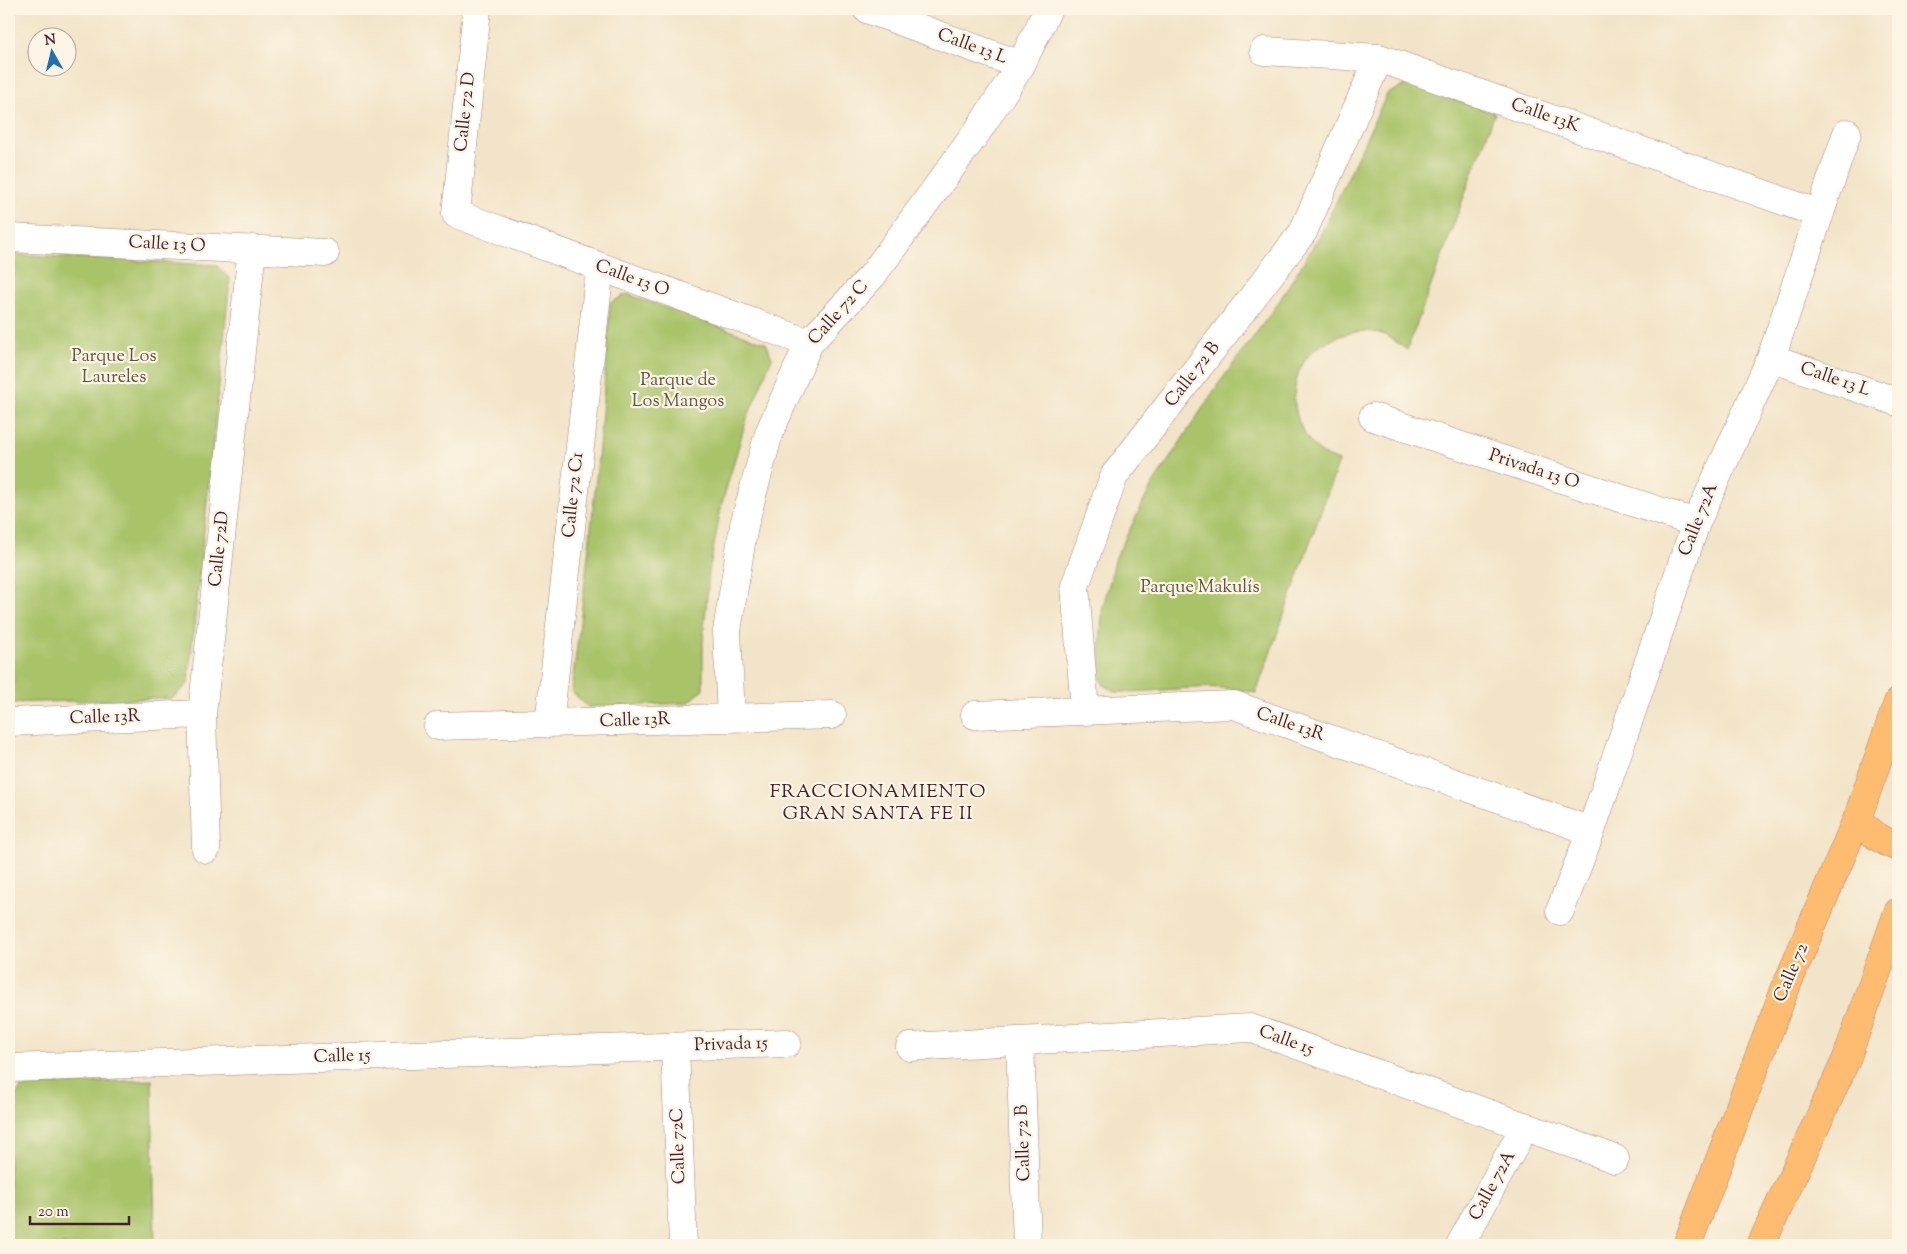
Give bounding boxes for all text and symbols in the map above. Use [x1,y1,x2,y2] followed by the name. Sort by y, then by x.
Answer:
[933,22,1011,72] street label: Calle 13 L
[28,28,78,78] north arrow
[44,30,57,52] text: N
[449,71,483,153] street label: Calle 72 D
[1507,92,1583,140] street label: Calle 13K
[128,230,206,260] street label: Calle 13 O
[591,254,673,304] street label: Calle 13 O
[802,274,876,352] street label: Calle 72 C
[1159,337,1227,413] street label: Calle 72 B
[72,344,156,391] park label: Parque Los Laureles
[1796,356,1874,404] street label: Calle 13 L
[632,368,724,415] park label: Parque de Los Mangos
[1485,443,1583,497] street label: Privada 13 O
[557,451,591,539] street label: Calle 72 C1
[1673,479,1726,560] street label: Calle 72A
[203,510,237,588] street label: Calle 72D
[1140,575,1260,601] park label: Parque Makulís
[1252,701,1328,749] street label: Calle 13R
[69,704,141,732] street label: Calle 13R
[599,707,671,735] street label: Calle 13R
[770,779,986,828] district label: FRACCIONAMIENTO GRAN SANTA FE II
[1768,939,1816,1007] street label: Calle 72
[1255,1019,1317,1063] street label: Calle 15
[694,1031,768,1059] street label: Privada 15
[313,1043,371,1071] street label: Calle 15
[1010,1104,1038,1182] street label: Calle 72 B
[665,1107,693,1185] street label: Calle 72C
[1463,1146,1523,1226] street label: Calle 72A
[30,1194,129,1226] scale bar
[38,1202,69,1223] text: 20 m

